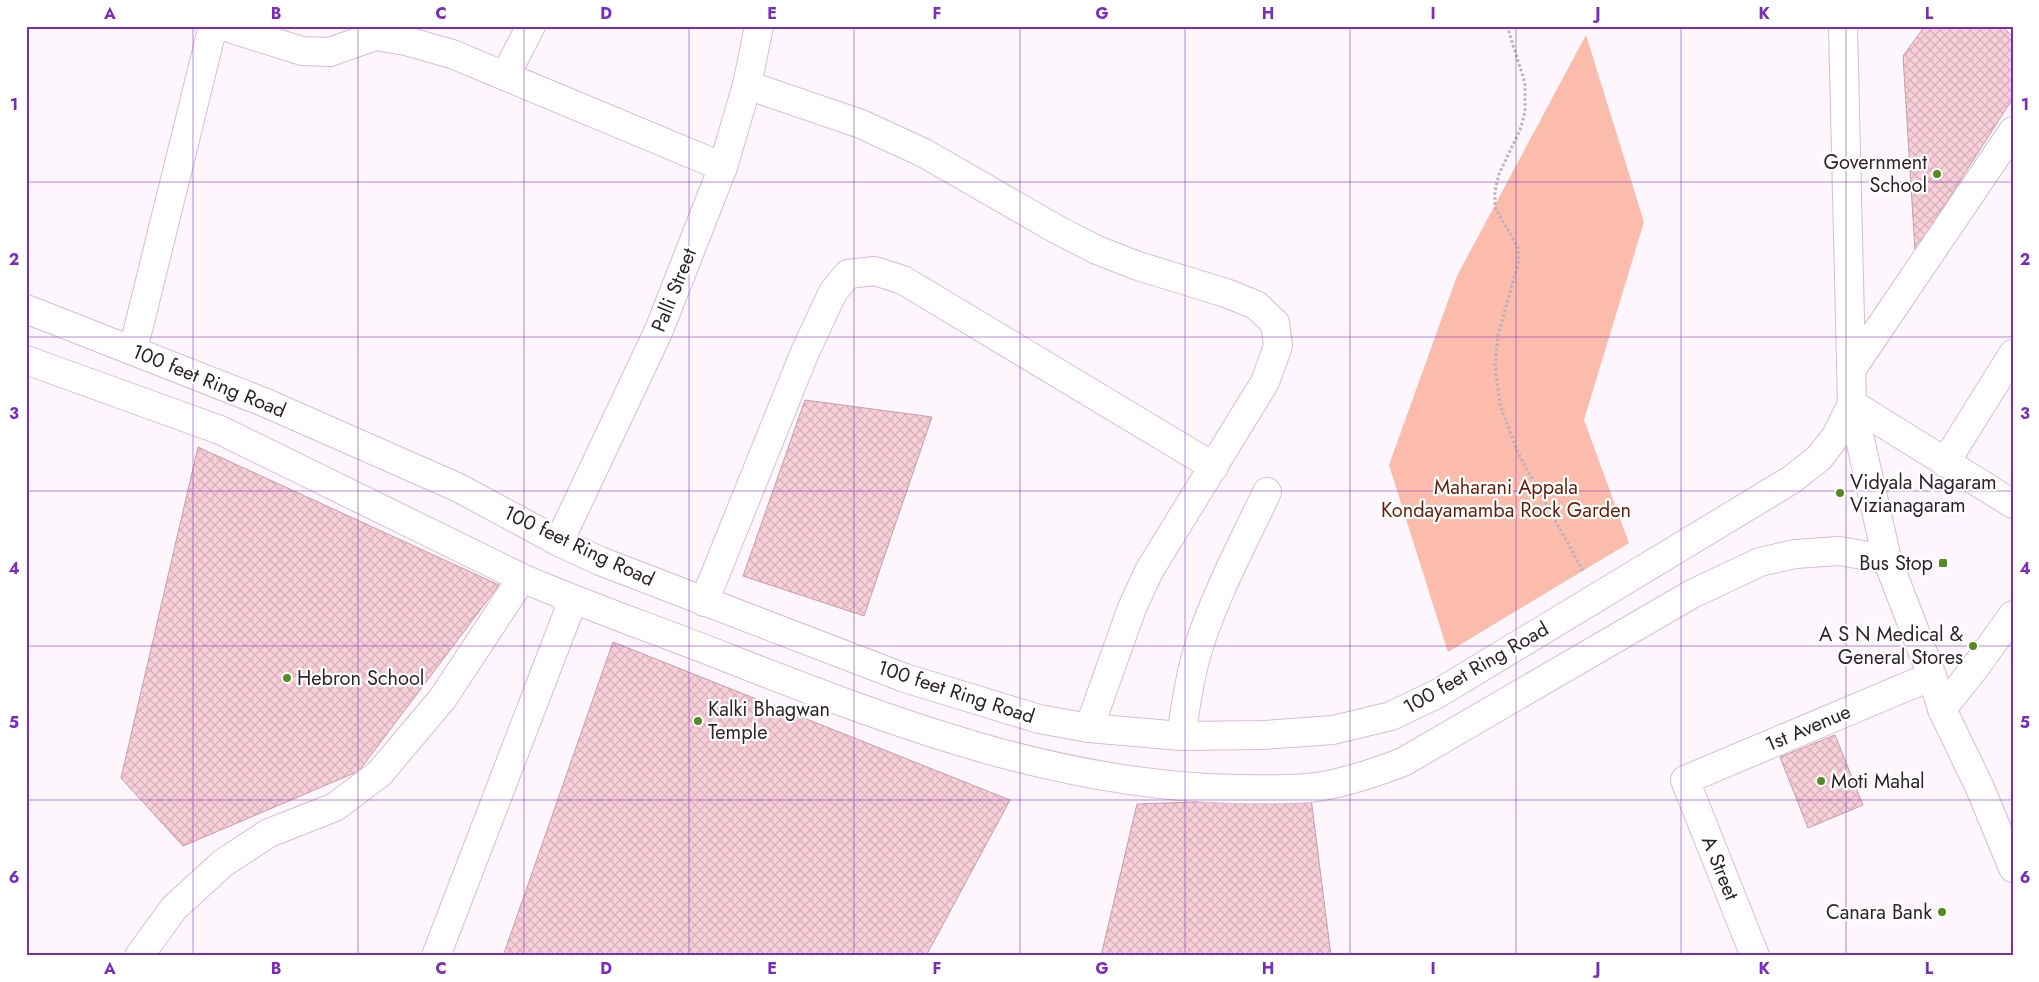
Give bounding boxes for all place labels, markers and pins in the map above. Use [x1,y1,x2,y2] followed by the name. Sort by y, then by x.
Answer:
[1824,148,1927,200] place label: Government School
[1931,168,1943,180] marker: Government School
[1850,468,1997,520] place label: Vidyala Nagaram Vizianagaram
[1834,487,1846,499] marker: Vidyala Nagaram Vizianagaram
[1859,549,1933,578] place label: Bus Stop
[1937,557,1949,569] marker: Bus Stop
[1819,620,1963,672] place label: A S N Medical & General Stores
[1967,640,1979,652] marker: A S N Medical & General Stores
[297,664,424,693] place label: Hebron School
[281,672,293,684] marker: Hebron School
[708,695,830,747] place label: Kalki Bhagwan Temple
[692,715,704,727] marker: Kalki Bhagwan Temple
[1831,767,1925,796] place label: Moti Mahal
[1815,775,1827,787] marker: Moti Mahal
[1826,898,1932,927] place label: Canara Bank
[1936,906,1948,918] marker: Canara Bank

